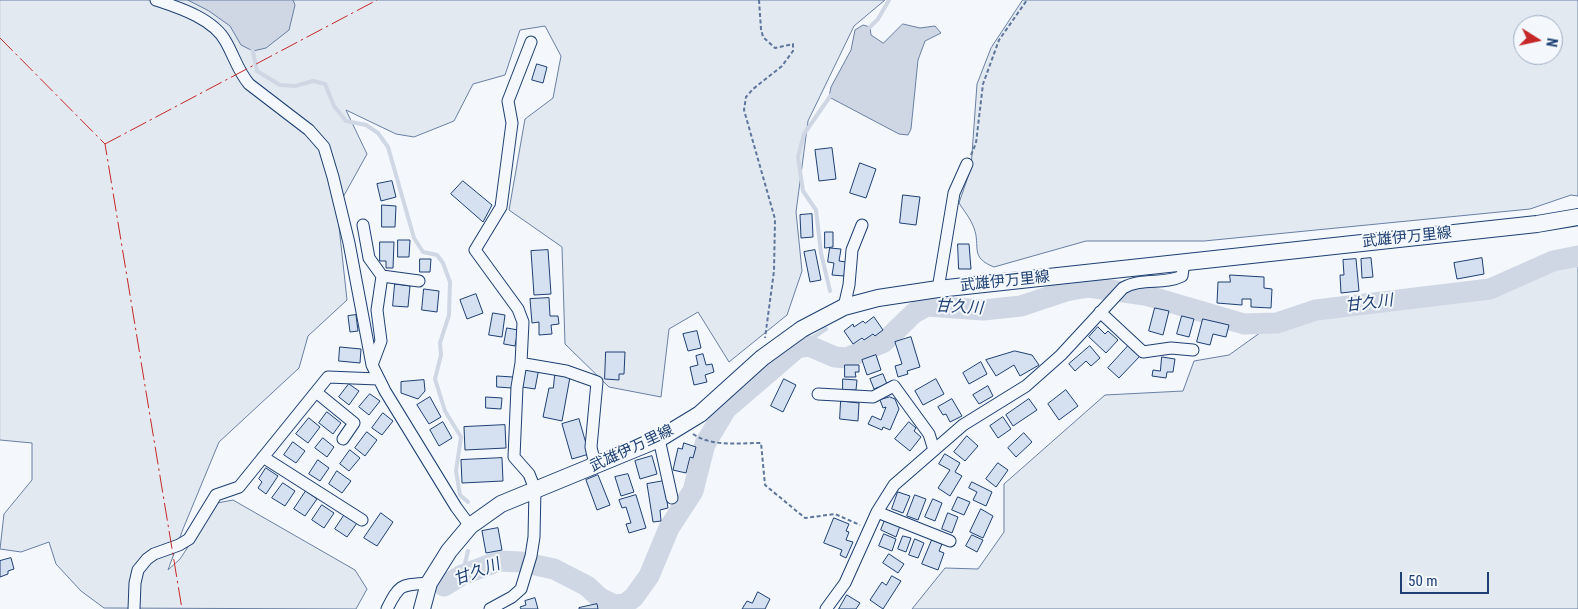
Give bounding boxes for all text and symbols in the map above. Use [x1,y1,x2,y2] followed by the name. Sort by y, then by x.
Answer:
[1513,15,1563,65] north arrow
[1543,37,1560,48] text: N
[1361,224,1453,252] street label: 武雄伊万里線
[959,268,1051,296] street label: 武雄伊万里線
[1344,292,1394,316] water label: 甘久川
[935,297,983,319] water label: 甘久川
[587,422,677,476] street label: 武雄伊万里線
[451,555,503,591] water label: 甘久川
[1403,562,1492,594] scale bar
[1408,572,1438,590] text: 50 m

